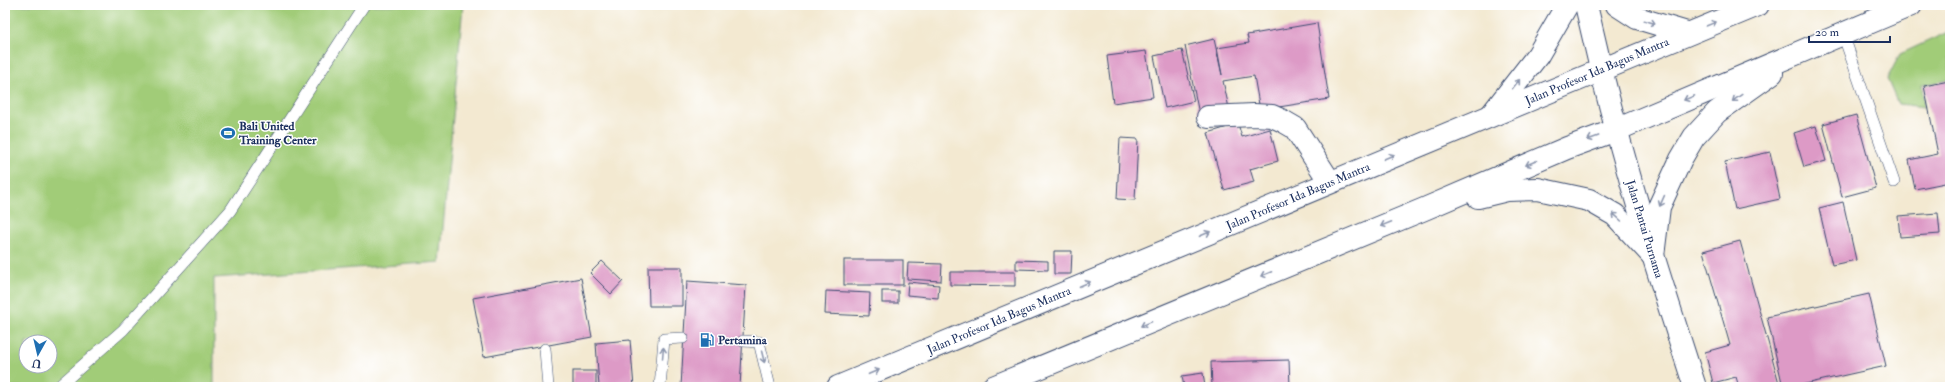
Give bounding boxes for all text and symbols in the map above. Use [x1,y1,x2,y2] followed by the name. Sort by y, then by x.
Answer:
[1809,18,1890,44] scale bar
[1644,19,1657,26] one-way arrow
[1704,19,1716,27] one-way arrow
[1815,25,1840,40] text: 20 m
[1522,34,1672,109] street label: Jalan Profesor Ida Bagus Mantra
[1511,79,1520,90] one-way arrow
[1683,94,1695,102] one-way arrow
[1731,94,1742,102] one-way arrow
[238,119,317,148] place label: Bali United Training Center
[220,125,236,141] sports icon: Bali United Training Center
[1587,135,1599,143] one-way arrow
[1383,153,1395,161] one-way arrow
[1223,159,1373,234] street label: Jalan Profesor Ida Bagus Mantra
[1526,160,1538,167] one-way arrow
[1622,177,1667,281] street label: Jalan Pantai Purnama
[1658,195,1665,207] one-way arrow
[1611,213,1622,222] one-way arrow
[1381,221,1393,229] one-way arrow
[1198,230,1210,238] one-way arrow
[1260,271,1272,278] one-way arrow
[1078,280,1090,288] one-way arrow
[924,283,1074,358] street label: Jalan Profesor Ida Bagus Mantra
[1140,321,1152,328] one-way arrow
[699,332,715,348] fuel station icon: Pertamina
[718,333,768,348] place label: Pertamina
[18,334,58,374] north arrow
[659,347,666,360] one-way arrow
[759,350,767,363] one-way arrow
[30,356,42,370] text: U
[868,368,880,375] one-way arrow

